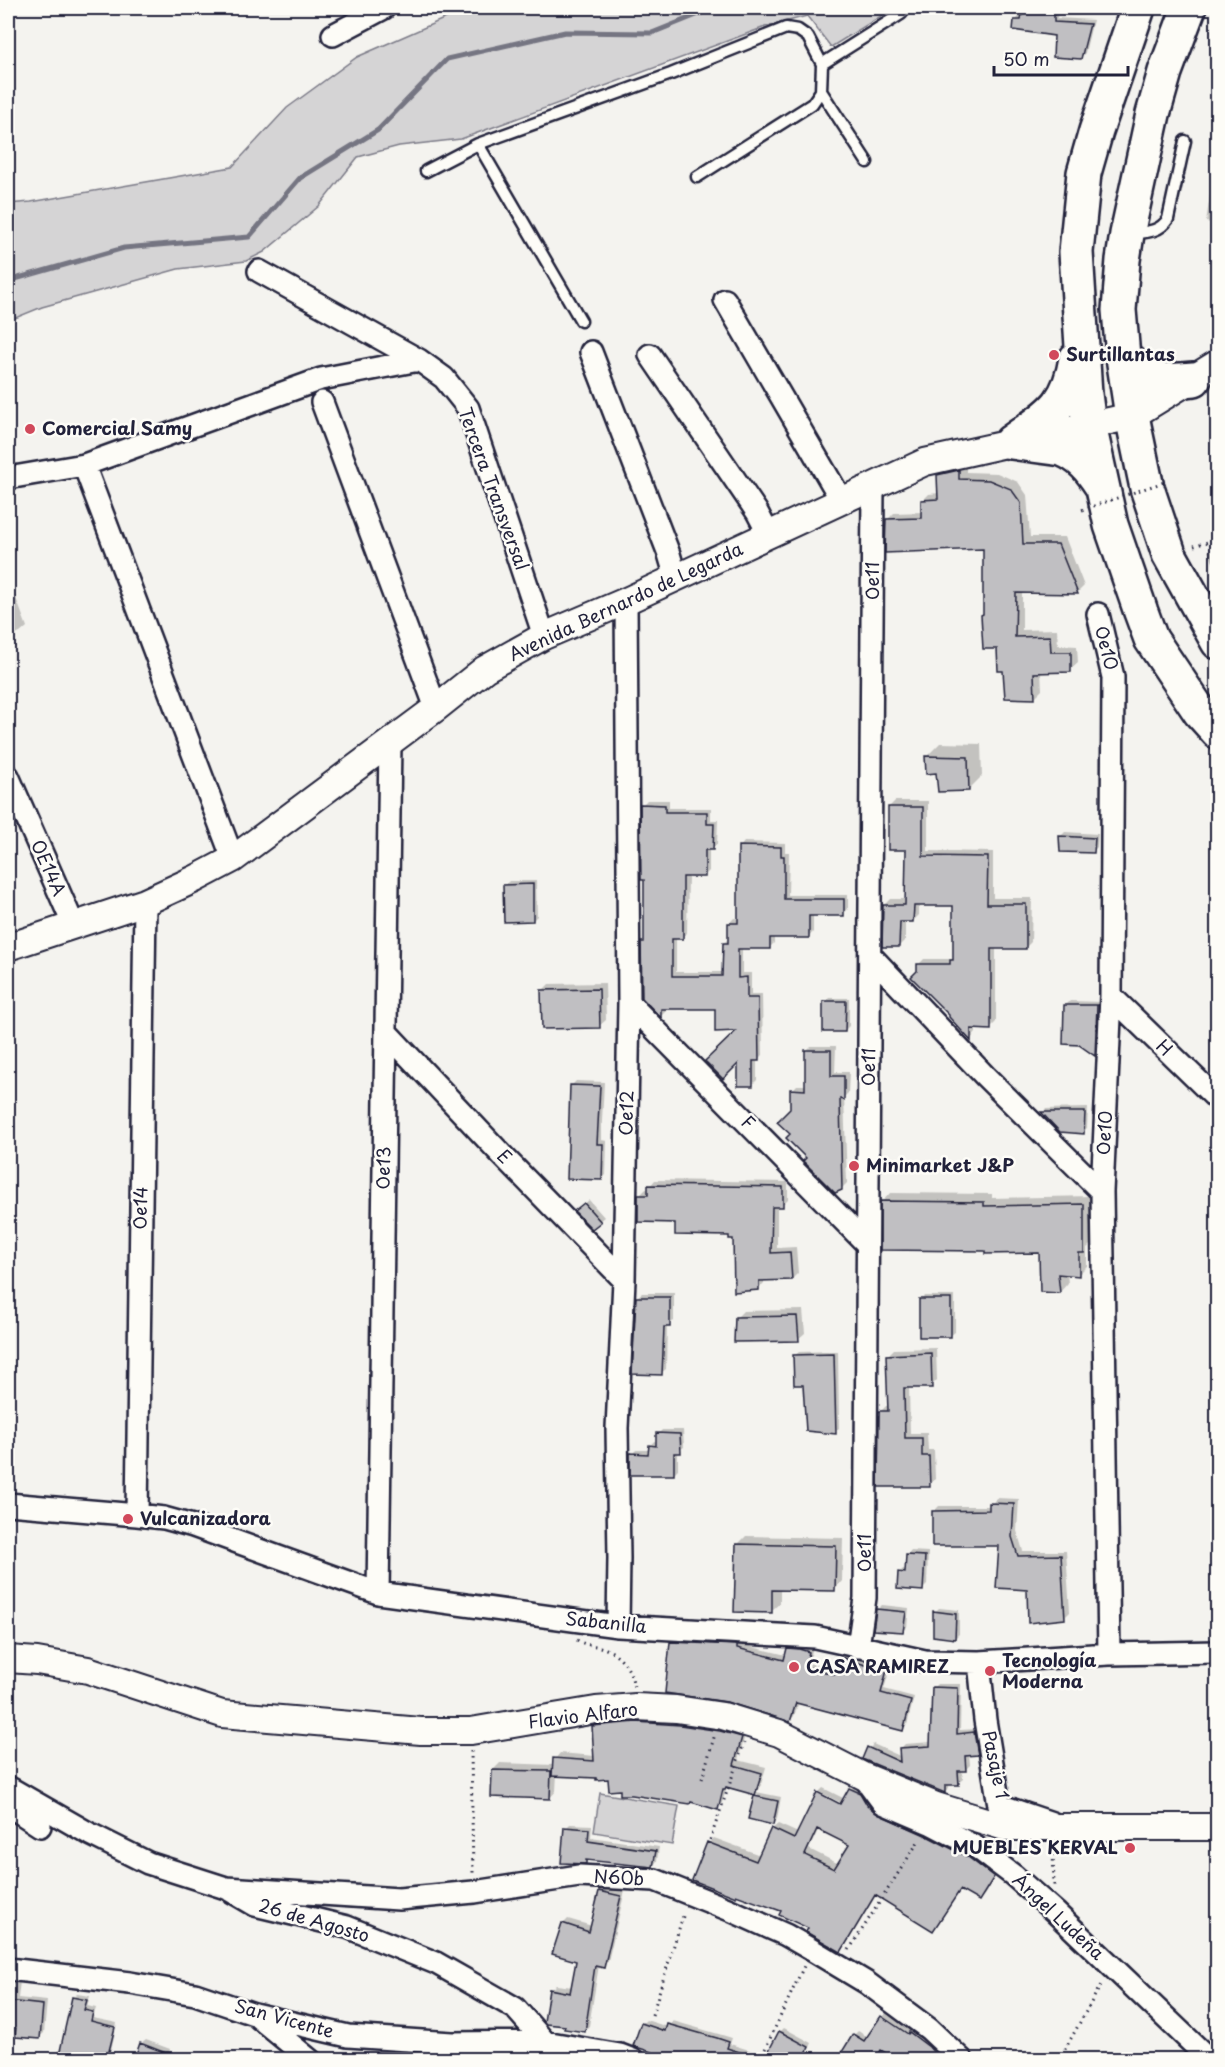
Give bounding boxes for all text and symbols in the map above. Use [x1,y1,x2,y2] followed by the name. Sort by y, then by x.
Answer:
[994,39,1128,77] scale bar
[1003,45,1050,72] text: 50 m
[1066,340,1175,367] place label: Surtillantas
[1047,348,1061,362] marker: Surtillantas
[452,403,536,574] street label: Tercera Transversal
[42,414,192,441] place label: Comercial Samy
[23,422,37,436] marker: Comercial Samy
[504,534,747,667] street label: Avenida Bernardo de Legarda
[858,562,885,600] street label: Oe11
[1089,623,1126,673] street label: Oe10
[25,835,74,900] street label: OE14A
[1151,1032,1179,1061] street label: H
[854,1048,881,1086] street label: Oe11
[612,1090,639,1136] street label: Oe12
[736,1109,762,1135] street label: F
[1089,1110,1118,1156] street label: Oe10
[491,1143,519,1169] street label: E
[369,1146,396,1190] street label: Oe13
[866,1151,1014,1178] place label: Minimarket J&P
[847,1159,861,1173] marker: Minimarket J&P
[126,1186,153,1230] street label: Oe14
[140,1504,272,1531] place label: Vulcanizadora
[121,1512,135,1526] marker: Vulcanizadora
[850,1534,877,1572] street label: Oe11
[564,1604,649,1639] street label: Sabanilla
[1002,1646,1096,1694] place label: Tecnología Moderna
[806,1652,949,1679] place label: CASA RAMIREZ
[787,1660,801,1674] marker: CASA RAMIREZ
[983,1664,997,1678] marker: Tecnología Moderna
[526,1694,639,1735] street label: Flavio Alfaro
[976,1728,1017,1801] street label: Pasaje 1
[952,1833,1118,1860] place label: MUEBLES KERVAL
[1123,1841,1137,1855] marker: MUEBLES KERVAL
[593,1862,645,1891] street label: N60b
[1007,1866,1111,1966] street label: Ángel Ludeña
[256,1891,373,1948] street label: 26 de Agosto
[232,1991,337,2044] street label: San Vicente

